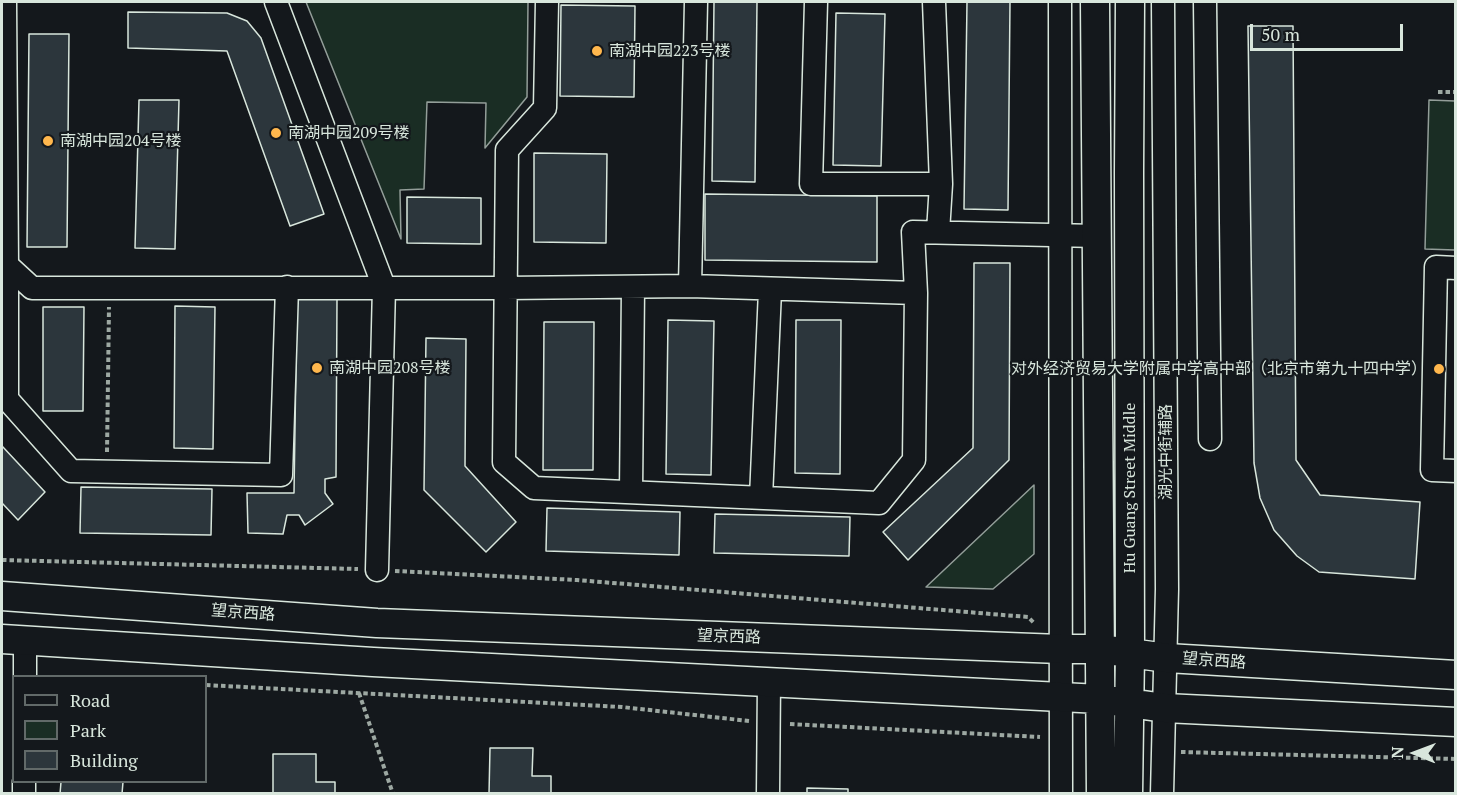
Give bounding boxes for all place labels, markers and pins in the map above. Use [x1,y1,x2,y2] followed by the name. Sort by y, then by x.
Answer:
[609,41,731,61] place label: 南湖中园223号楼
[590,44,604,58] marker: 南湖中园223号楼
[288,123,410,143] place label: 南湖中园209号楼
[269,126,283,140] marker: 南湖中园209号楼
[60,131,182,151] place label: 南湖中园204号楼
[41,134,55,148] marker: 南湖中园204号楼
[329,358,451,378] place label: 南湖中园208号楼
[1011,359,1427,379] place label: 对外经济贸易大学附属中学高中部（北京市第九十四中学）
[310,361,324,375] marker: 南湖中园208号楼
[1432,362,1446,376] marker: 对外经济贸易大学附属中学高中部（北京市第九十四中学）

